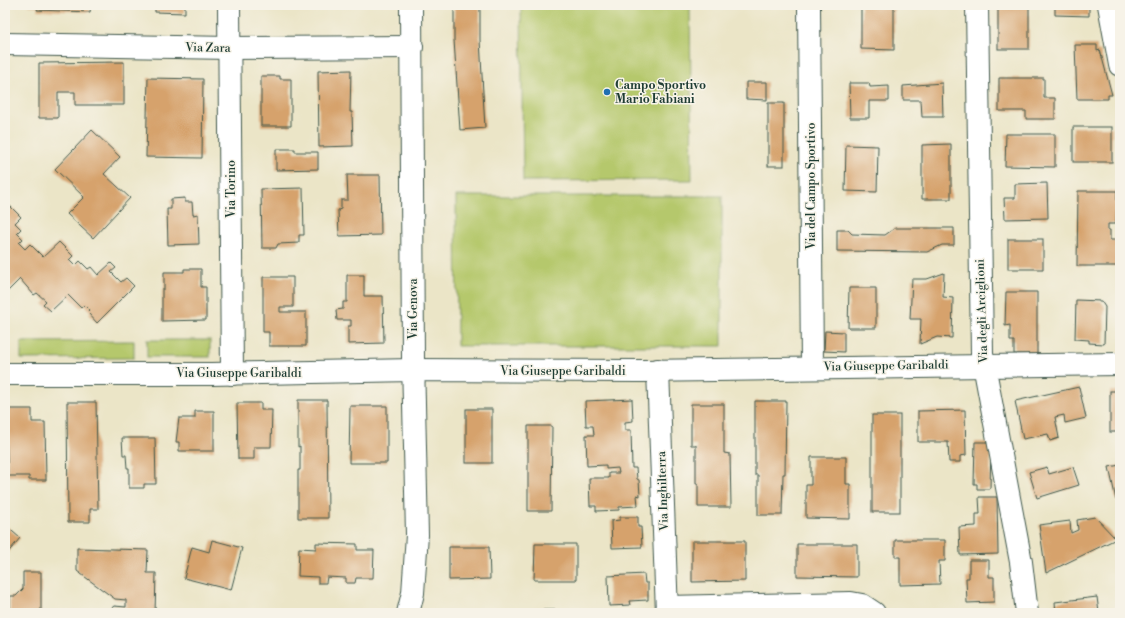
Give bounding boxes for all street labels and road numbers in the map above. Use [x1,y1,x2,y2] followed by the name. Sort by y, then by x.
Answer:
[184,40,232,56] street label: Via Zara
[804,122,819,250] street label: Via del Campo Sportivo
[224,160,239,219] street label: Via Torino
[973,259,991,364] street label: Via degli Arciglioni
[406,278,421,340] street label: Via Genova
[822,357,949,375] street label: Via Giuseppe Garibaldi
[499,364,626,379] street label: Via Giuseppe Garibaldi
[175,366,302,381] street label: Via Giuseppe Garibaldi
[654,450,672,532] street label: Via Inghilterra

